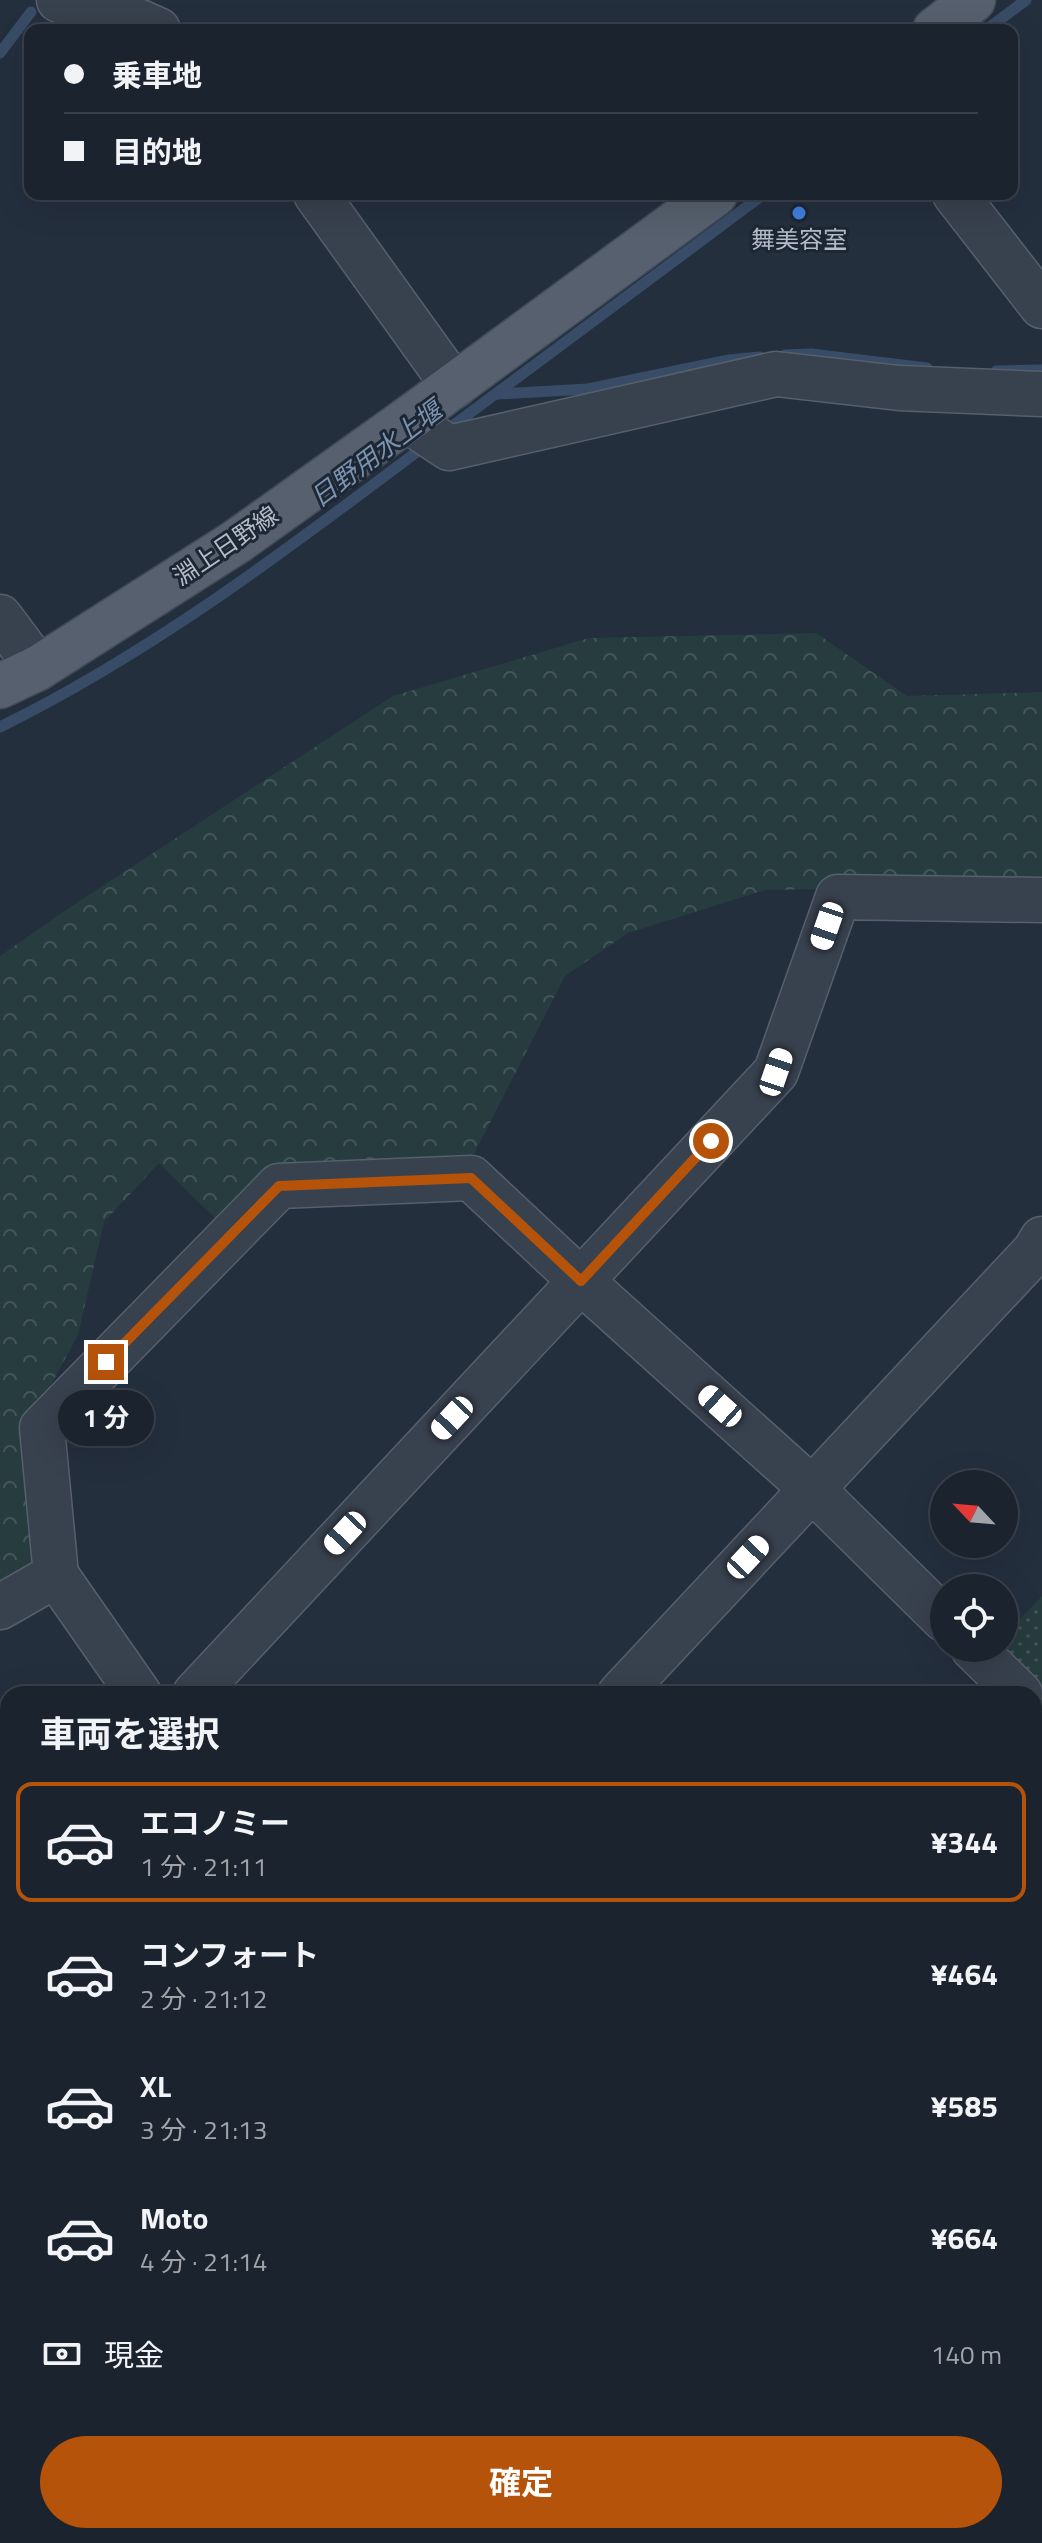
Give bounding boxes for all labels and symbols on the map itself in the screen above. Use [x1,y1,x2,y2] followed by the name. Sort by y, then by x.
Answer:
[790,204,808,222] marker: 舞美容室
[751,221,847,257] place label: 舞美容室
[302,389,453,516] water label: 日野用水上堰
[166,497,285,594] street label: 淵上日野線
[808,899,846,953] car
[757,1045,795,1099] car
[693,1123,729,1159] route start
[88,1344,124,1380] route end
[694,1381,746,1431] car
[58,1390,154,1446] callout: 1 分
[427,1392,477,1444] car
[930,1470,1018,1558] north arrow
[320,1507,370,1559] car
[723,1531,773,1583] car

